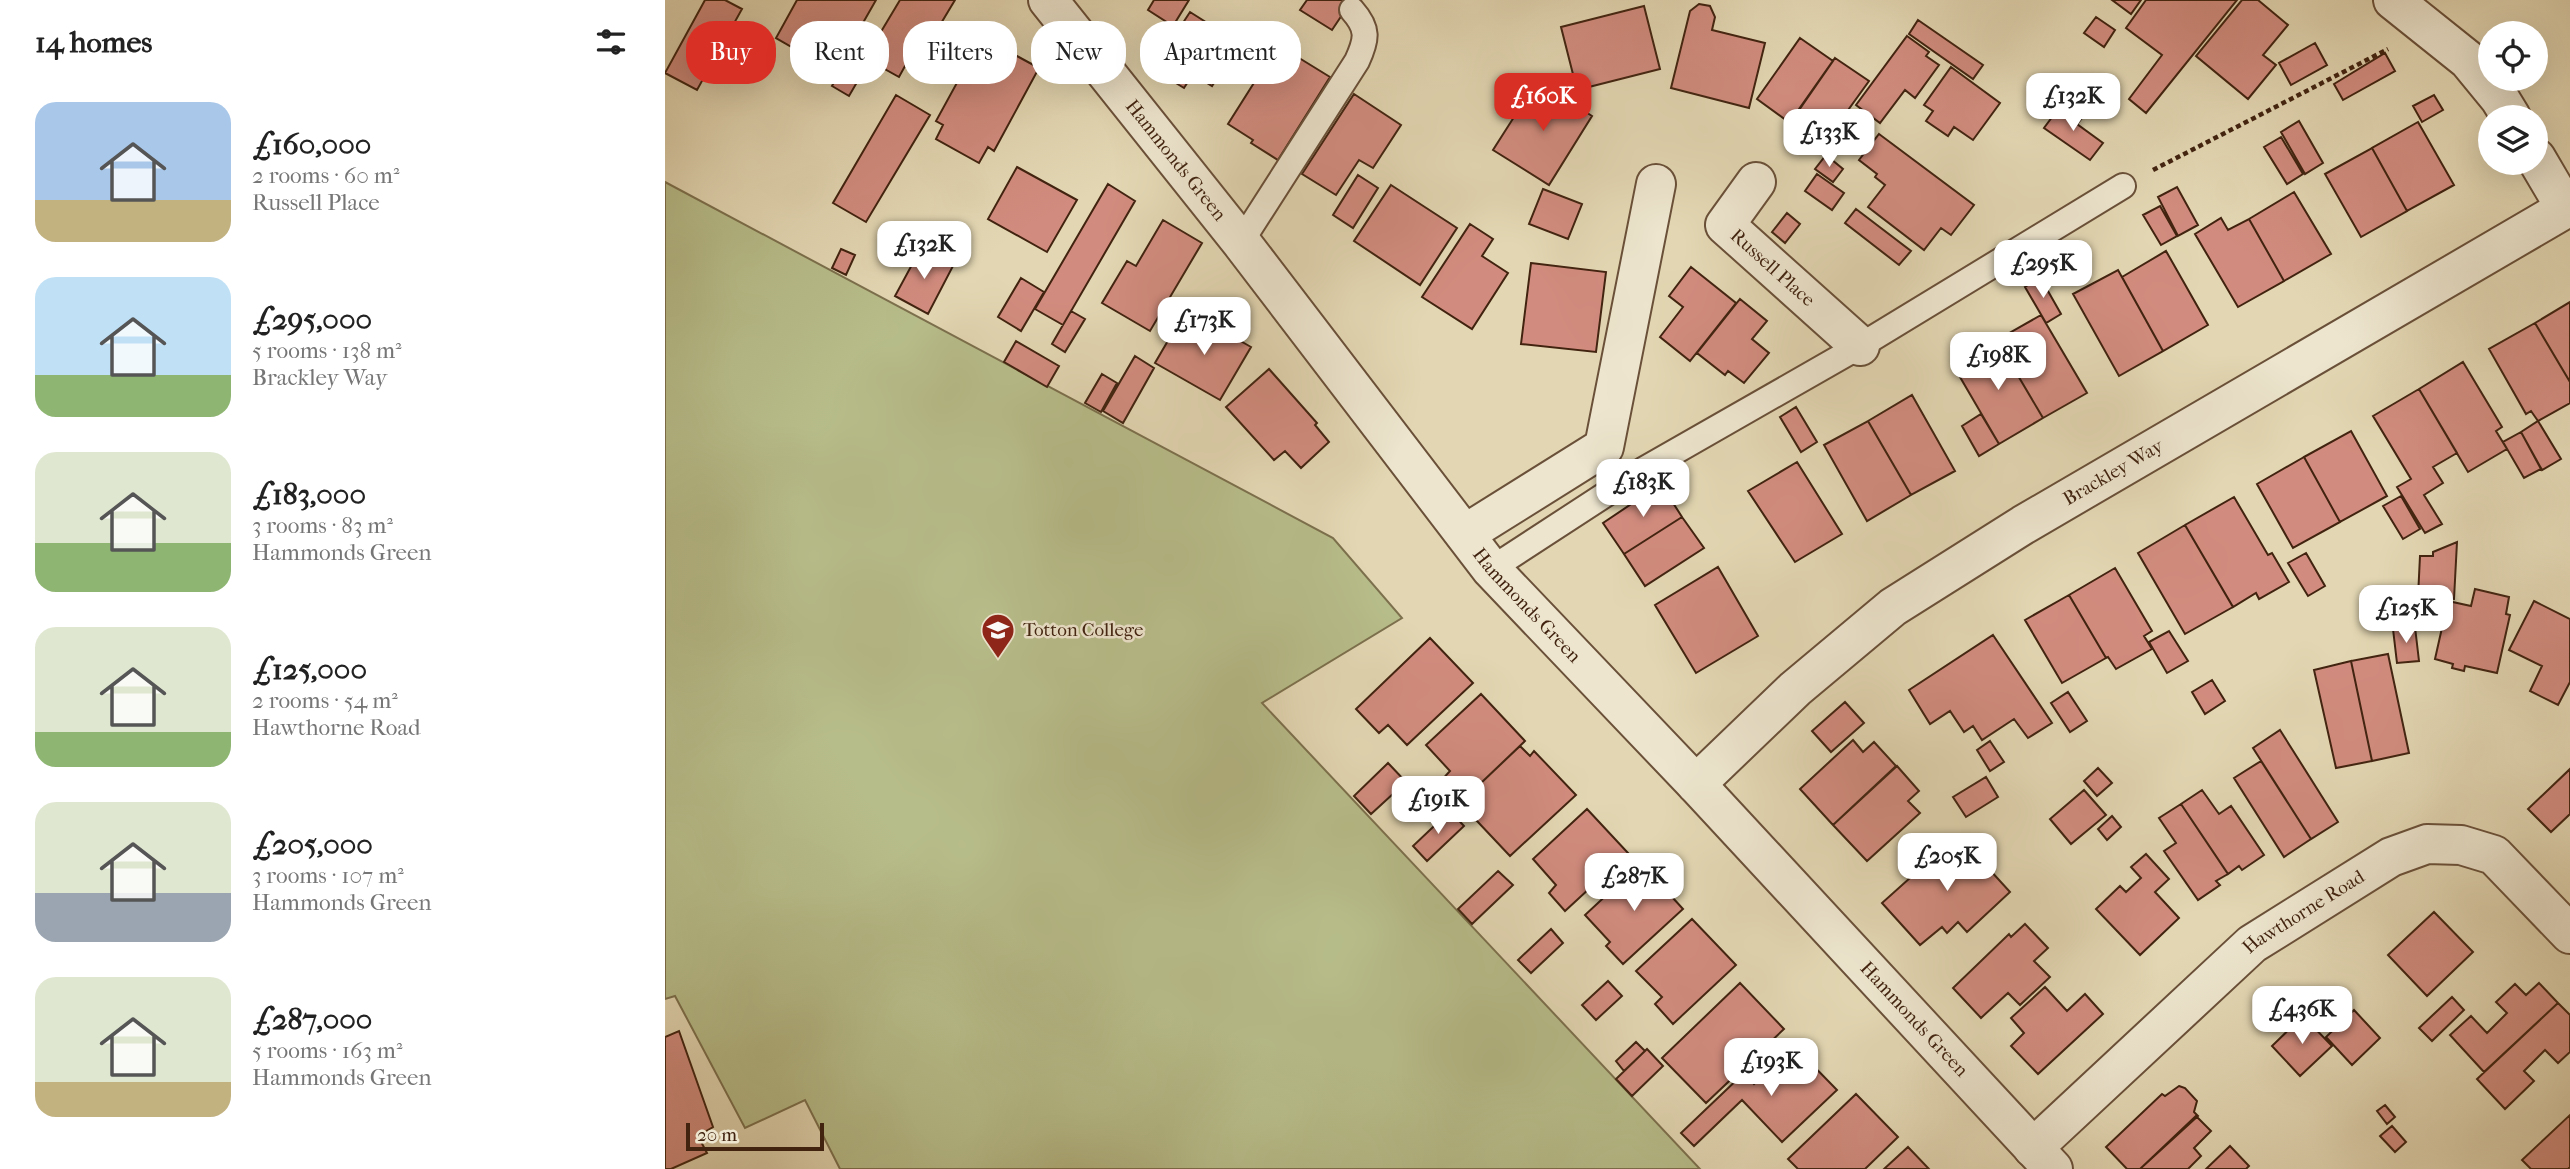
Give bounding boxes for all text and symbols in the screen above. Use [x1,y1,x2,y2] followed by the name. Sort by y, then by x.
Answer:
[686,21,776,84] chip: Buy
[790,21,889,84] chip: Rent
[903,21,1017,84] chip: Filters
[1031,21,1126,84] chip: New
[1140,21,1301,84] chip: Apartment
[2478,21,2548,175] map controls
[2478,21,2548,91] button: locate
[592,23,630,61] icon: filters
[35,25,152,60] text: 14 homes
[1494,74,1592,133] pin: £160K
[2024,74,2122,133] pin: £132K
[1510,82,1576,109] text: £160K
[2042,82,2104,109] text: £132K
[1121,95,1231,225] street label: Hammonds Green
[2478,105,2548,175] button: layers
[1780,110,1878,169] pin: £133K
[1799,118,1859,145] text: £133K
[252,127,371,162] text: £160,000
[91,130,175,214] icon: home
[252,162,399,189] text: 2 rooms · 60 m²
[252,189,380,216] text: Russell Place
[875,222,973,281] pin: £132K
[1726,224,1819,311] street label: Russell Place
[893,230,955,257] text: £132K
[1994,240,2092,300] pin: £295K
[2010,249,2076,276] text: £295K
[1155,298,1253,357] pin: £173K
[252,302,372,337] text: £295,000
[91,305,175,389] icon: home
[1174,306,1234,333] text: £173K
[1949,332,2047,392] pin: £198K
[252,337,402,364] text: 5 rooms · 138 m²
[1966,341,2030,368] text: £198K
[252,364,387,391] text: Brackley Way
[2059,434,2168,510] street label: Brackley Way
[1594,460,1692,519] pin: £183K
[1612,468,1674,495] text: £183K
[252,477,366,512] text: £183,000
[91,480,175,564] icon: home
[252,512,393,539] text: 3 rooms · 83 m²
[252,539,432,566] text: Hammonds Green
[1468,544,1585,667] street label: Hammonds Green
[2357,586,2455,645] pin: £125K
[2375,594,2437,621] text: £125K
[979,611,1017,660] school or university icon: Totton College
[1023,619,1143,641] place label: Totton College
[252,652,367,687] text: £125,000
[91,655,175,739] icon: home
[252,687,398,714] text: 2 rooms · 54 m²
[252,714,421,741] text: Hawthorne Road
[1389,776,1487,836] pin: £191K
[1408,785,1468,812] text: £191K
[252,827,373,862] text: £205,000
[91,830,175,914] icon: home
[1898,834,1996,893] pin: £205K
[1914,842,1980,869] text: £205K
[1585,853,1683,913] pin: £287K
[252,862,404,889] text: 3 rooms · 107 m²
[1601,862,1667,889] text: £287K
[2238,865,2369,958] street label: Hawthorne Road
[252,889,432,916] text: Hammonds Green
[1856,957,1973,1081] street label: Hammonds Green
[2253,986,2351,1046] pin: £436K
[2268,995,2336,1022] text: £436K
[252,1002,372,1037] text: £287,000
[91,1005,175,1089] icon: home
[252,1037,402,1064] text: 5 rooms · 163 m²
[1722,1038,1820,1098] pin: £193K
[1740,1047,1802,1074] text: £193K
[252,1064,432,1091] text: Hammonds Green
[686,1120,824,1152] scale bar
[697,1124,737,1146] text: 20 m

